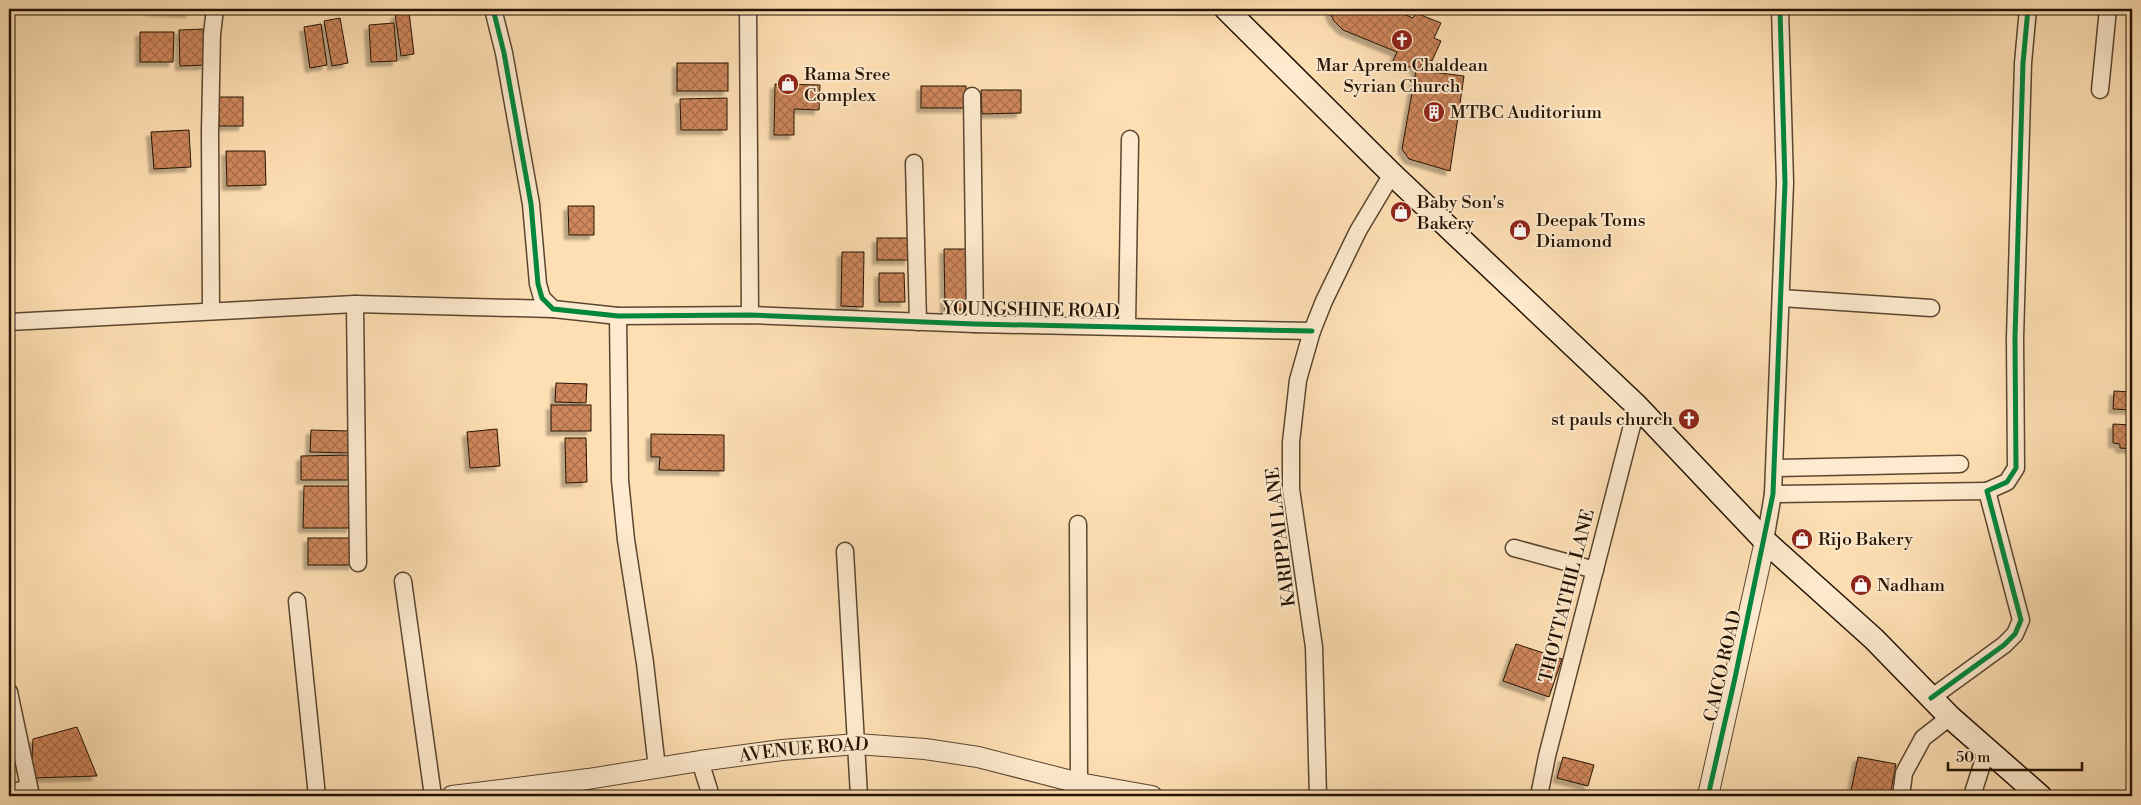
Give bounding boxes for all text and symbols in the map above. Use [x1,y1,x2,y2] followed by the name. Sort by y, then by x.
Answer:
[1390,28,1414,52] church icon: Mar Aprem Chaldean Syrian Church
[1316,54,1488,98] place label: Mar Aprem Chaldean Syrian Church
[804,63,891,107] place label: Rama Sree Complex
[776,72,800,96] shop icon: Rama Sree Complex
[1422,100,1446,124] building icon: MTBC Auditorium
[1450,101,1602,124] place label: MTBC Auditorium
[1416,191,1504,235] place label: Baby Son's Bakery
[1389,200,1413,224] shop icon: Baby Son's Bakery
[1536,209,1646,253] place label: Deepak Toms Diamond
[1508,218,1532,242] shop icon: Deepak Toms Diamond
[941,297,1120,323] street label: YOUNGSHINE ROAD
[1677,407,1701,431] church icon: st pauls church
[1551,408,1673,431] place label: st pauls church
[1261,466,1301,608] street label: KARIPPAI LANE
[1534,507,1600,685] street label: THOTTATHIL LANE
[1790,527,1814,551] shop icon: Rijo Bakery
[1818,528,1913,551] place label: Rijo Bakery
[1849,573,1873,597] shop icon: Nadham
[1877,574,1945,597] place label: Nadham
[1699,608,1747,724] street label: CAICO ROAD
[736,732,869,767] street label: AVENUE ROAD
[1948,740,2082,772] scale bar
[1956,748,1990,767] text: 50 m

